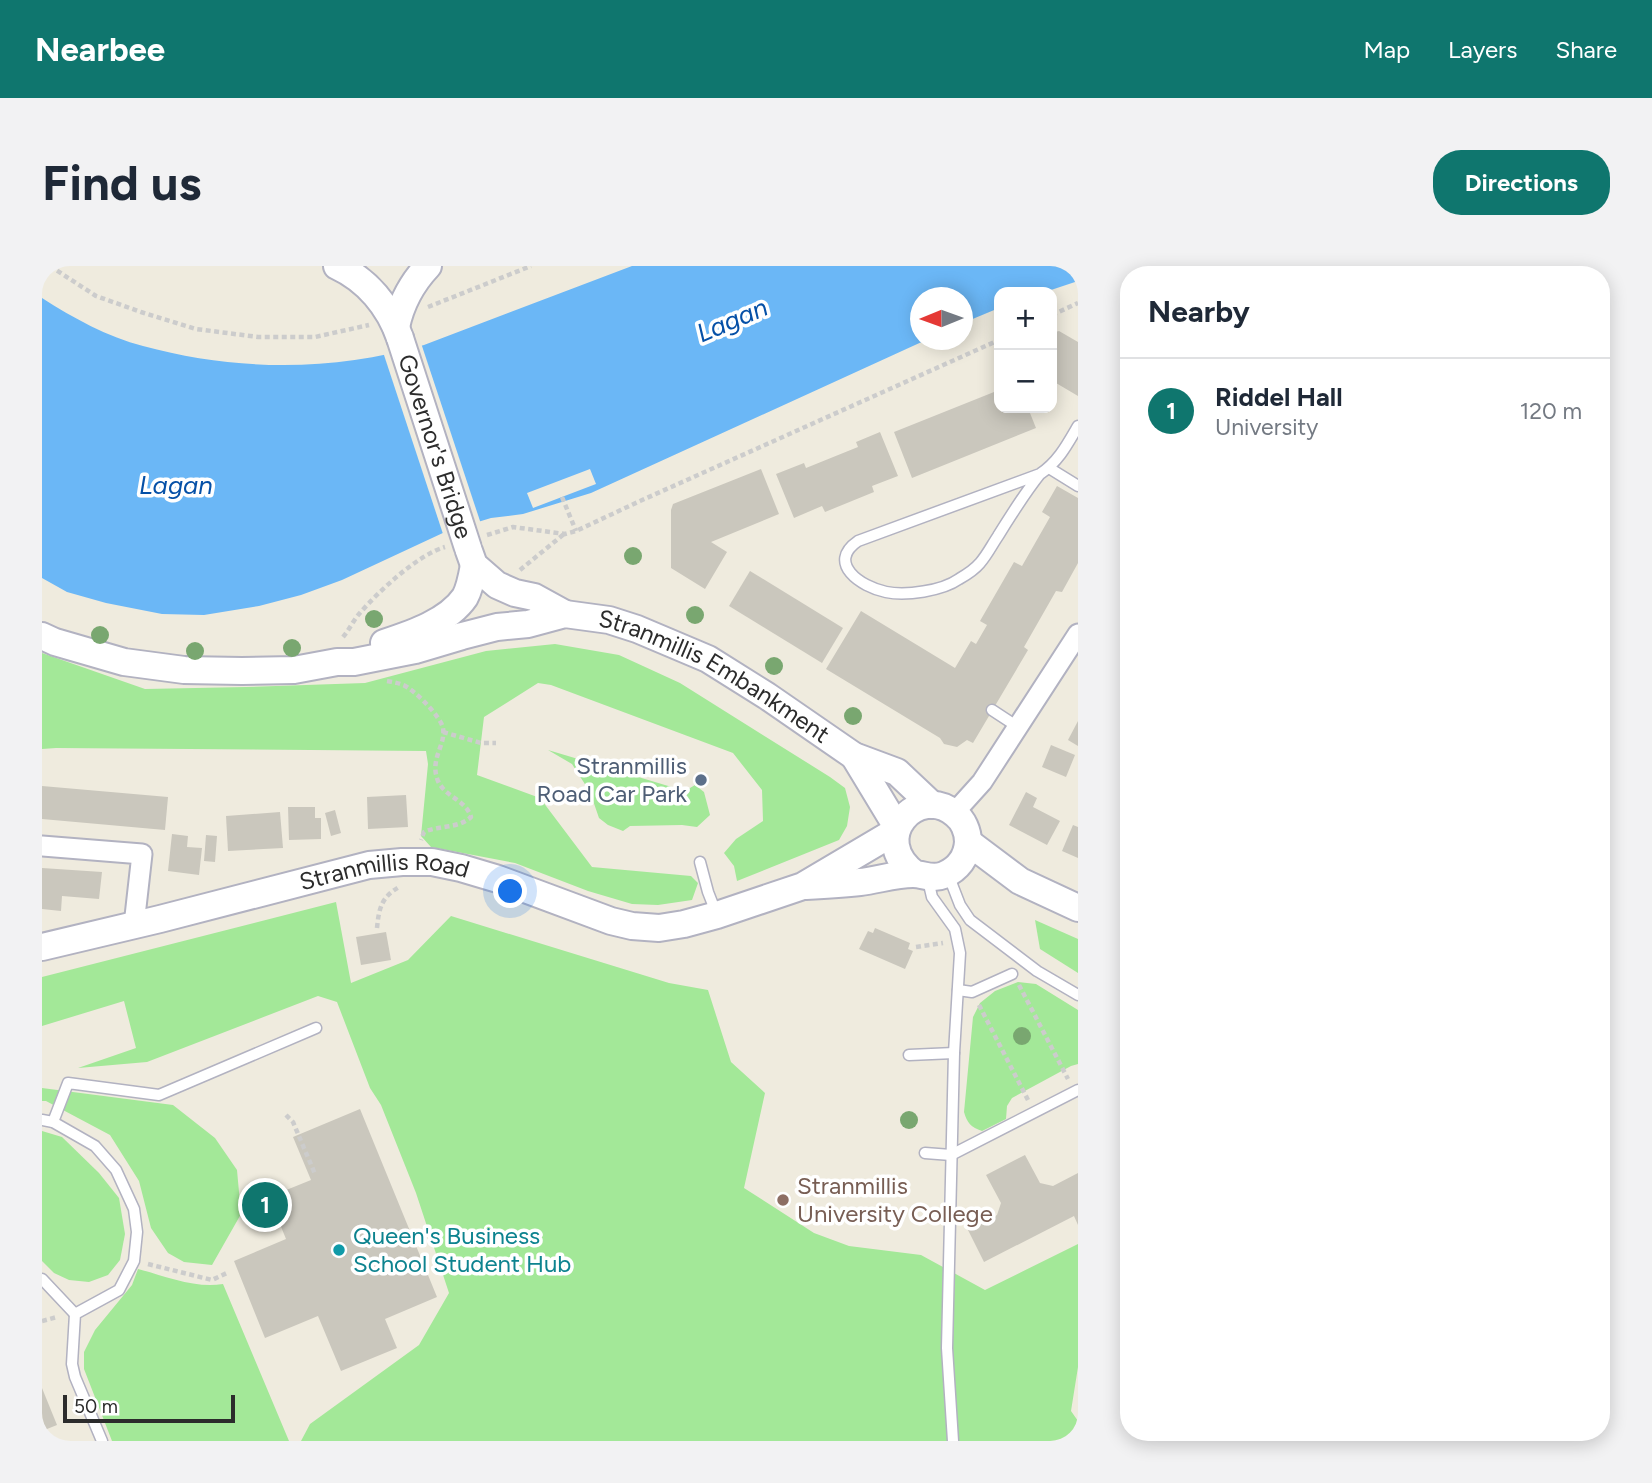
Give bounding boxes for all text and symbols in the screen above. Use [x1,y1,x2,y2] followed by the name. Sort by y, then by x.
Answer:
[35,30,165,69] text: Nearbee
[1363,35,1410,64] text: Map
[1448,35,1517,64] text: Layers
[1555,35,1617,64] text: Share
[1433,150,1610,215] button: Directions
[42,153,201,212] text: Find us
[910,287,973,350] north arrow
[994,287,1057,413] map controls
[994,287,1057,350] button: +
[692,291,772,349] water label: Lagan
[1148,293,1250,330] text: Nearby
[392,350,479,542] street label: Governor's Bridge
[994,350,1057,413] button: −
[1215,381,1343,413] text: Riddel Hall
[1166,397,1176,425] text: 1
[1520,397,1582,425] text: 120 m
[1215,413,1318,441] text: University
[139,469,213,501] water label: Lagan
[597,604,835,749] street label: Stranmillis Embankment
[537,751,687,808] place label: Stranmillis Road Car Park
[693,772,709,788] marker: Stranmillis Road Car Park
[296,847,473,896] street label: Stranmillis Road
[493,874,527,908] your location
[797,1171,993,1228] place label: Stranmillis University College
[242,1179,288,1231] pin: 1
[775,1192,791,1208] marker: Stranmillis University College
[353,1221,571,1278] place label: Queen's Business School Student Hub
[331,1242,347,1258] marker: Queen's Business School Student Hub
[63,1392,234,1424] scale bar
[74,1395,118,1418] text: 50 m

